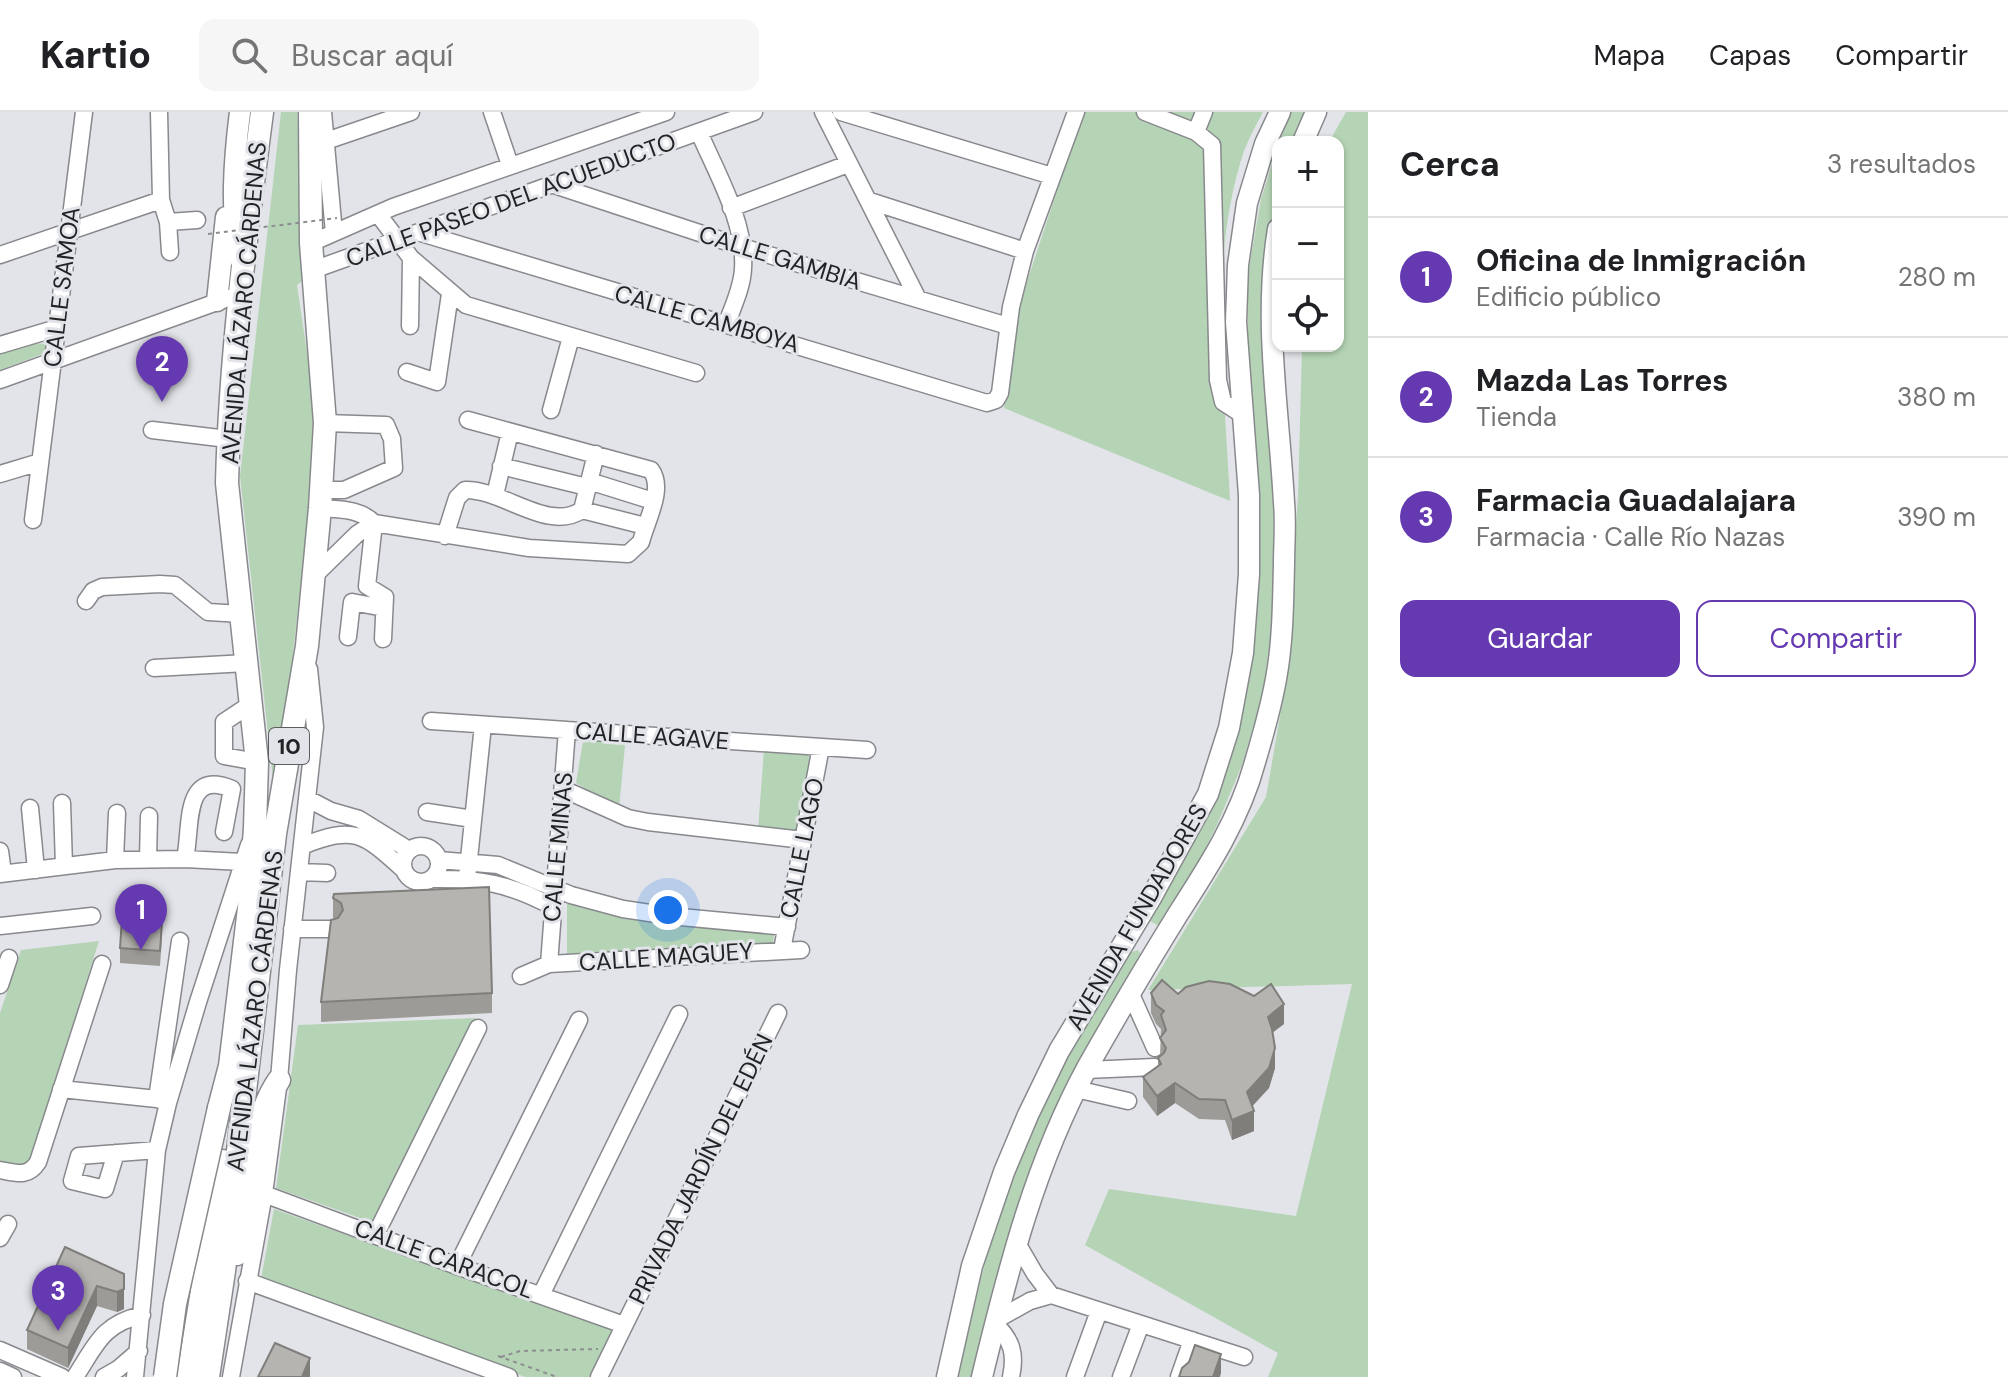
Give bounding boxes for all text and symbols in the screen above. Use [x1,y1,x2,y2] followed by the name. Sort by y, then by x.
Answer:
[199,19,759,91] search box
[40,30,151,80] text: Kartio
[227,33,271,77] icon: search
[291,36,453,75] text: Buscar aquí
[1594,37,1665,74] text: Mapa
[1709,37,1791,74] text: Capas
[1835,37,1968,74] text: Compartir
[342,125,680,274] street label: CALLE PASEO DEL ACUEDUCTO
[1272,136,1344,352] map controls
[1272,136,1344,208] button: +
[214,141,273,465] street label: AVENIDA LÁZARO CÁRDENAS
[1400,142,1500,187] text: Cerca
[1827,147,1976,181] text: 3 resultados
[36,205,87,369] street label: CALLE SAMOA
[1272,208,1344,280] button: −
[695,218,865,297] street label: CALLE GAMBIA
[1476,241,1806,280] text: Oficina de Inmigración
[1421,260,1431,294] text: 1
[1898,260,1976,294] text: 280 m
[611,277,803,360] street label: CALLE CAMBOYA
[1272,280,1344,352] button: locate
[1476,280,1661,314] text: Edificio público
[136,336,188,402] pin: 2
[1476,361,1728,400] text: Mazda Las Torres
[1418,380,1434,414] text: 2
[1897,380,1976,414] text: 380 m
[1476,400,1557,434] text: Tienda
[1476,481,1796,520] text: Farmacia Guadalajara
[1418,500,1434,534] text: 3
[1897,500,1976,534] text: 390 m
[1476,520,1785,554] text: Farmacia · Calle Río Nazas
[1400,600,1680,677] button: Guardar
[1696,600,1976,677] button: Compartir
[574,715,730,756] street label: CALLE AGAVE
[269,728,309,764] road number: 10
[536,771,579,923] street label: CALLE MINAS
[773,775,830,921] street label: CALLE LAGO
[1059,798,1214,1035] street label: AVENIDA FUNDADORES
[219,849,290,1173] street label: AVENIDA LÁZARO CÁRDENAS
[115,884,167,950] pin: 1
[648,890,688,930] your location
[578,935,754,978] street label: CALLE MAGUEY
[622,1029,780,1309] street label: PRIVADA JARDÍN DEL EDÉN
[350,1212,538,1305] street label: CALLE CARACOL
[32,1265,84,1331] pin: 3

